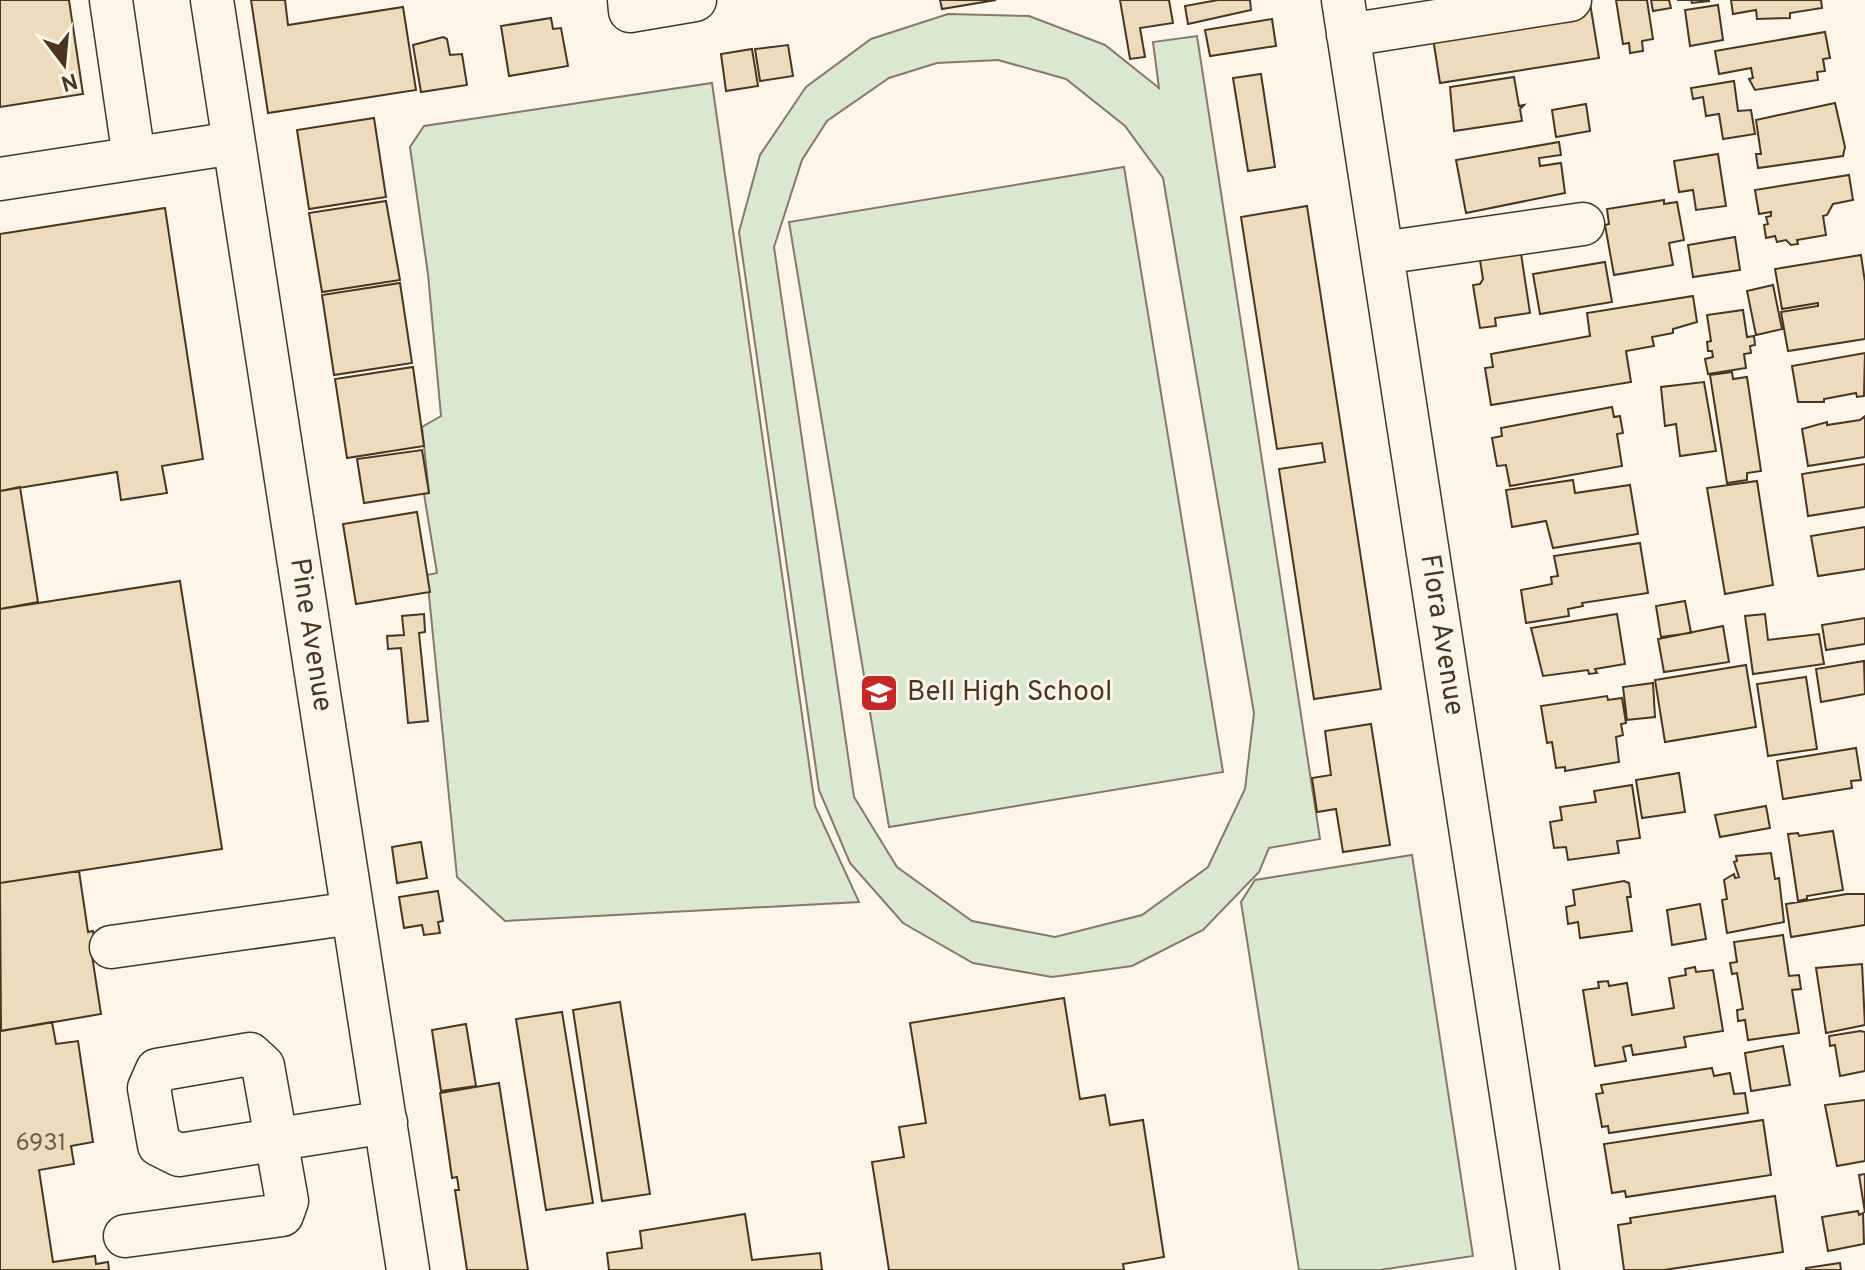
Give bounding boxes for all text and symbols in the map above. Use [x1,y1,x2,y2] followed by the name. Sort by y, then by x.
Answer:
[24,24,104,104] north arrow
[58,66,80,96] text: N
[1410,552,1472,718] street label: Flora Avenue
[280,556,340,714] street label: Pine Avenue
[858,672,900,714] school or university icon: Bell High School
[907,675,1112,711] place label: Bell High School
[15,1129,67,1159] house number: 6931

